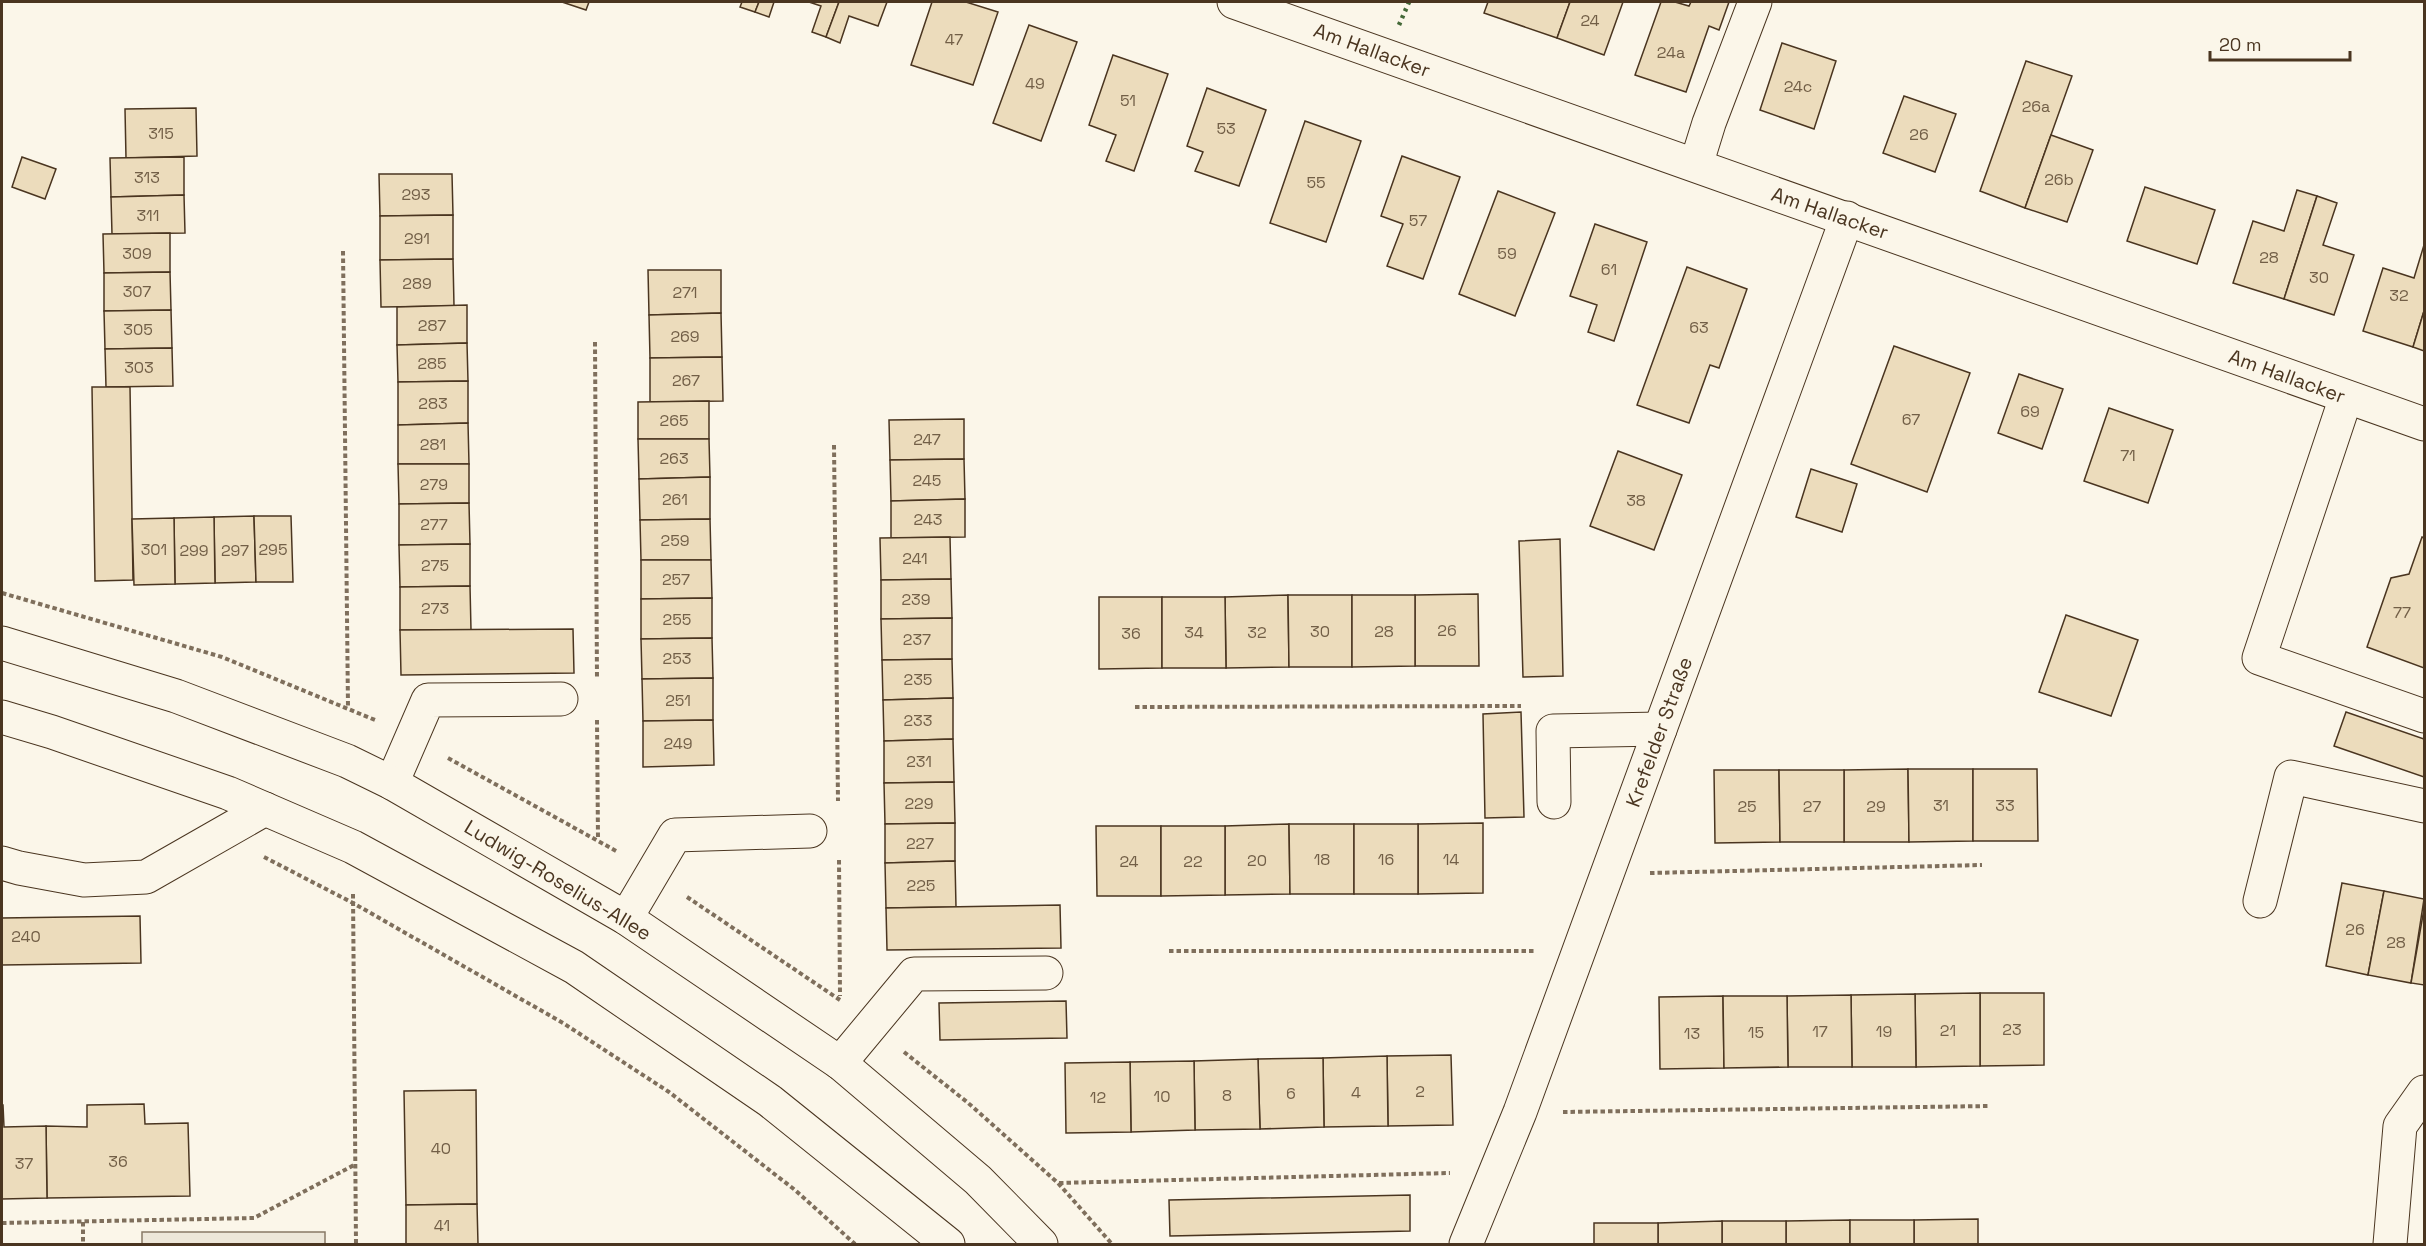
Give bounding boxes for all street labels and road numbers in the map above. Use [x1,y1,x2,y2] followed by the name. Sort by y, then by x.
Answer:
[1310,17,1434,83] street label: Am Hallacker
[1768,181,1892,245] street label: Am Hallacker
[2225,343,2349,409] street label: Am Hallacker
[1620,653,1698,811] street label: Krefelder Straße
[460,814,656,946] street label: Ludwig-Roselius-Allee

